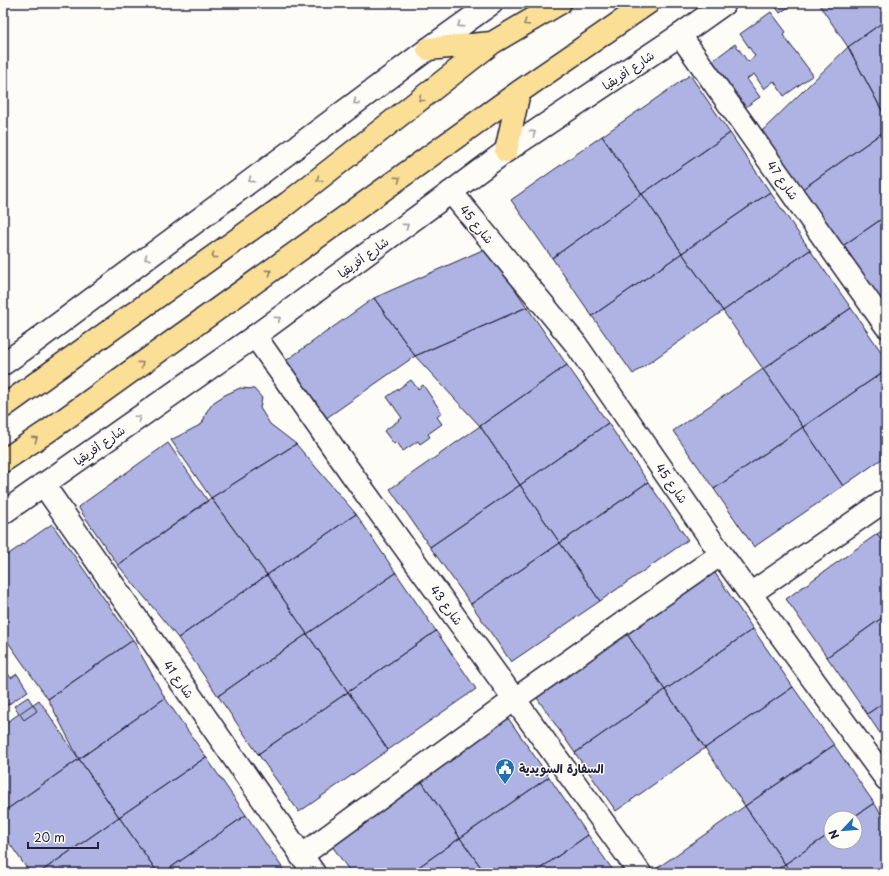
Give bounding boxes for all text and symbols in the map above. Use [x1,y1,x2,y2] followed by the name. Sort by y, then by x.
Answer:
[523,18,530,25] one-way arrow
[458,21,465,28] one-way arrow
[598,46,658,95] street label: شارع أفريقيا
[419,94,426,101] one-way arrow
[353,98,360,105] one-way arrow
[529,130,536,137] one-way arrow
[762,157,803,204] street label: شارع 47
[316,174,323,181] one-way arrow
[249,175,256,182] one-way arrow
[393,177,400,184] one-way arrow
[455,201,498,248] street label: شارع 45
[402,223,409,230] one-way arrow
[334,232,393,282] street label: شارع أفريقيا
[211,251,218,259] one-way arrow
[144,253,151,261] one-way arrow
[265,269,272,276] one-way arrow
[274,317,281,324] one-way arrow
[137,361,144,369] one-way arrow
[134,415,141,423] one-way arrow
[70,421,129,470] street label: شارع أفريقيا
[31,437,38,444] one-way arrow
[651,459,692,507] street label: شارع 45
[426,581,468,629] street label: شارع 43
[159,656,199,702] street label: شارع 41
[494,757,516,785] public building icon: السفارة السويدية
[519,759,604,777] place label: السفارة السويدية
[823,810,863,850] north arrow
[28,824,98,850] scale bar
[824,827,843,842] text: N
[34,828,65,846] text: 20 m

